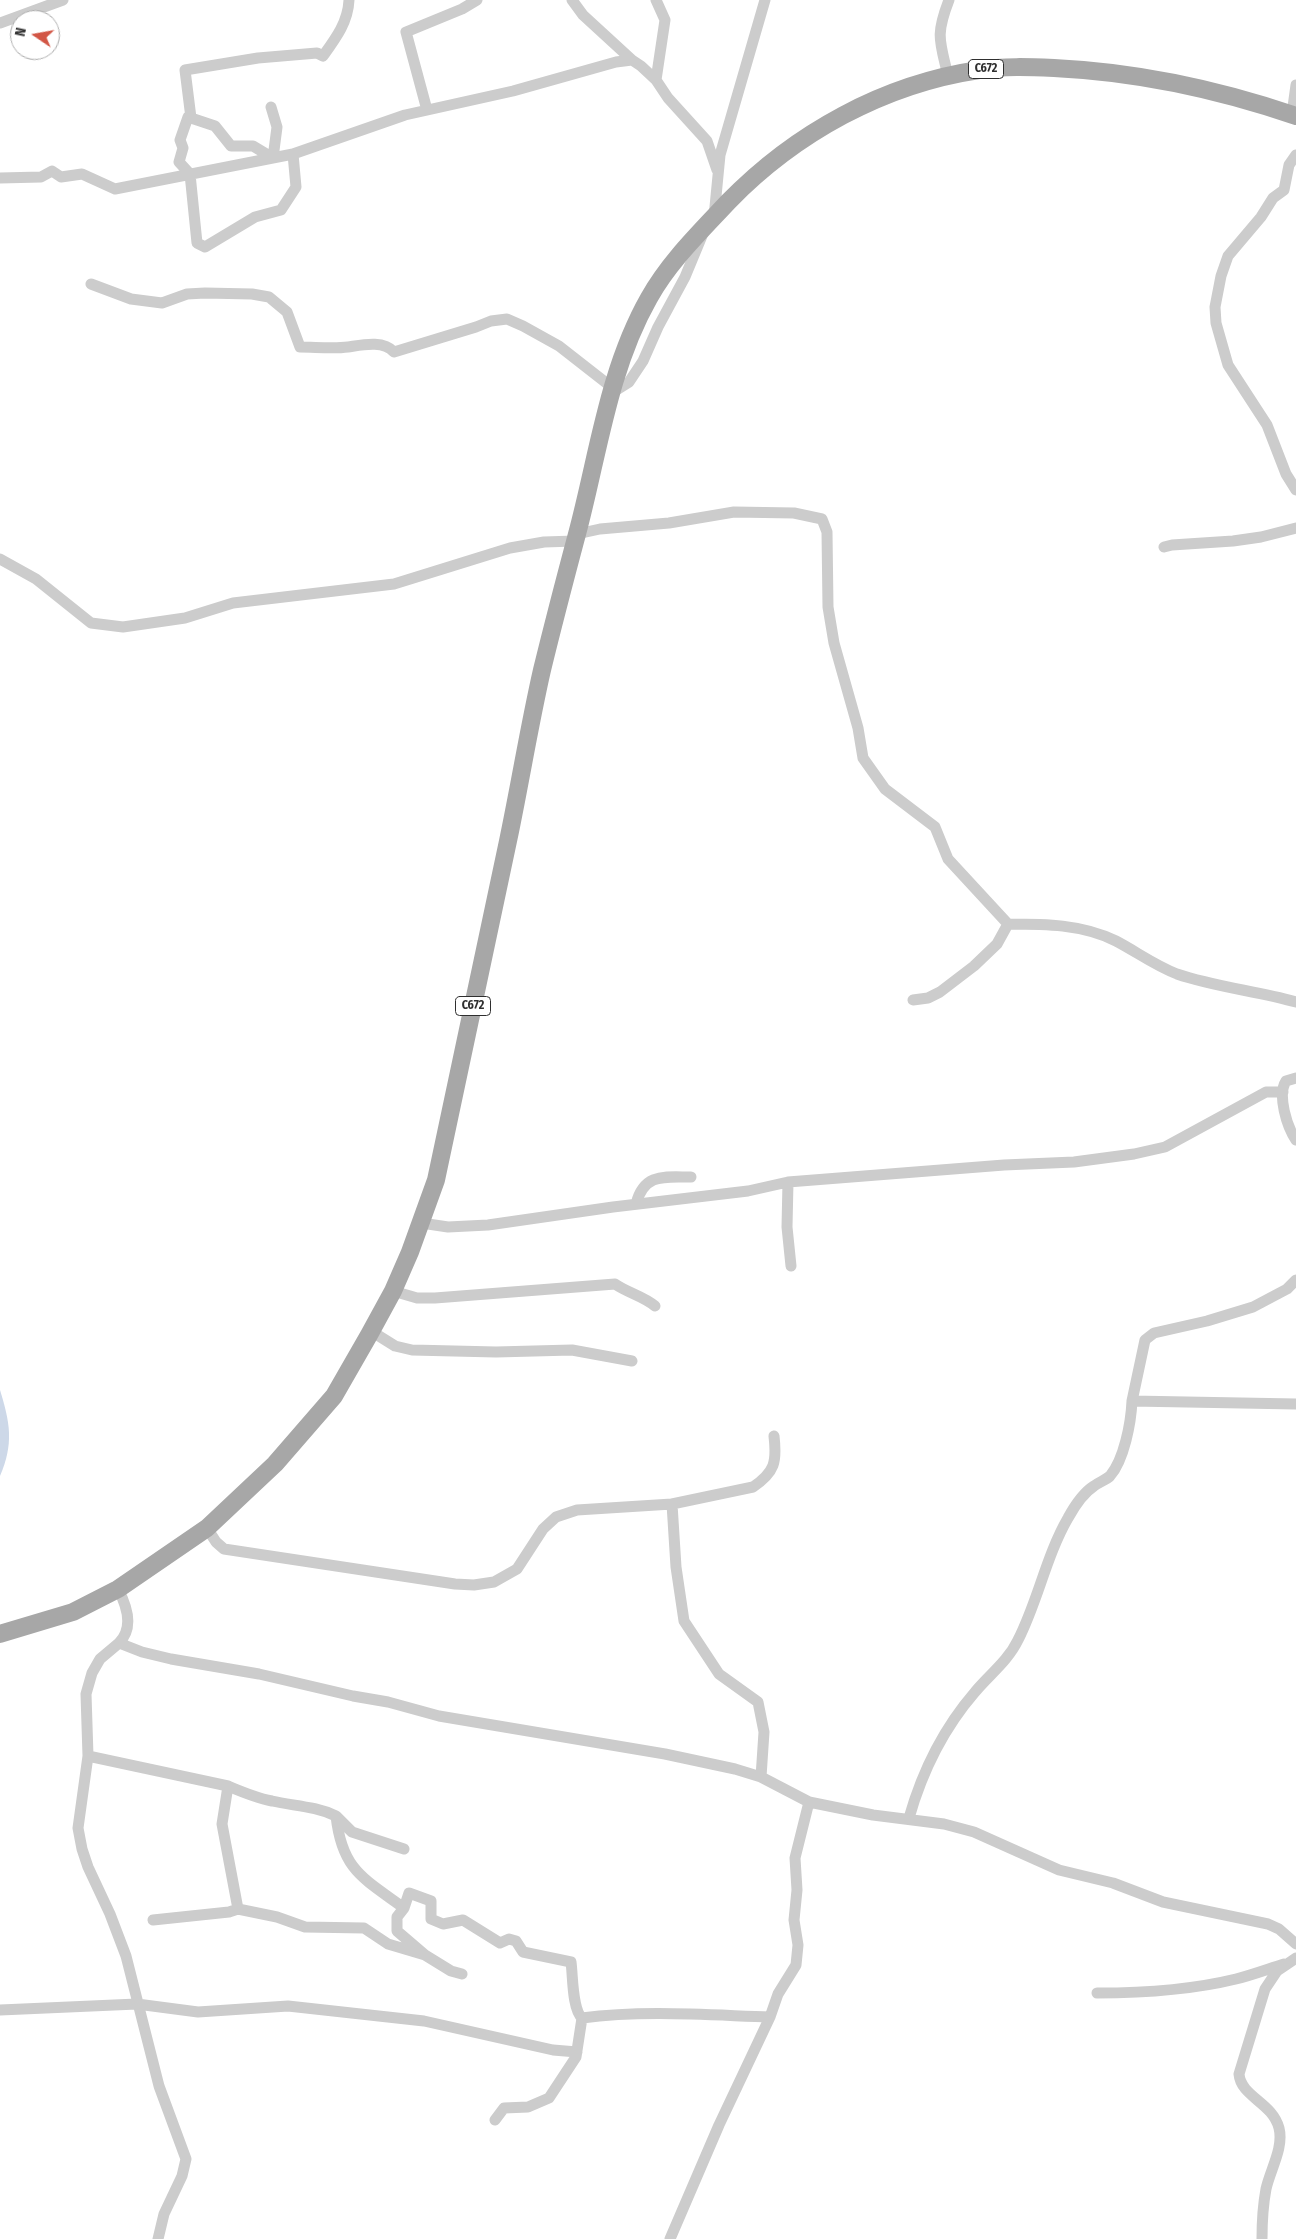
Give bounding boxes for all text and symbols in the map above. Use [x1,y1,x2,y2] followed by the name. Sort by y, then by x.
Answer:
[10,10,60,60] north arrow
[12,26,30,38] text: N
[968,60,1004,78] road number: C672
[456,996,490,1016] road number: C672

